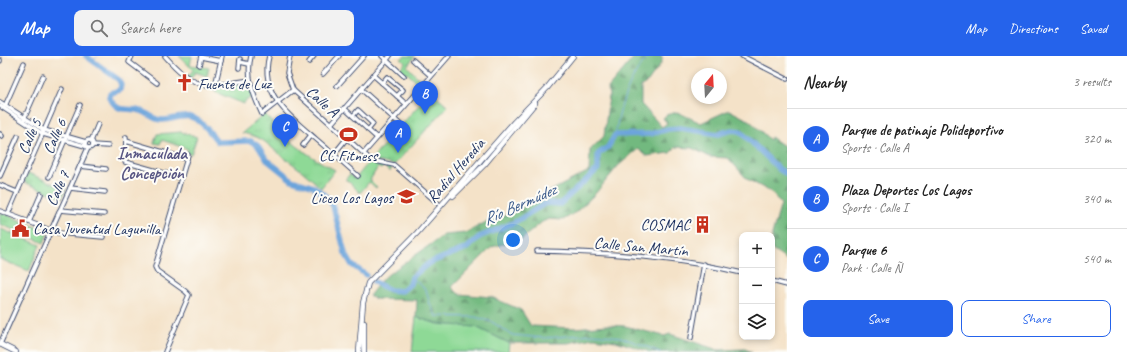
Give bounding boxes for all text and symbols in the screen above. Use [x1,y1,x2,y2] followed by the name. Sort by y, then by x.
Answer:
[74,10,354,46] search box
[20,16,50,40] text: Map
[88,17,110,39] icon: search
[120,19,181,38] text: Search here
[966,20,987,37] text: Map
[1009,20,1058,37] text: Directions
[1080,20,1107,37] text: Saved
[691,68,727,104] north arrow
[803,72,846,93] text: Nearby
[175,73,195,93] church icon: Fuente de Luz
[198,74,273,94] place label: Fuente de Luz
[1073,74,1111,90] text: 3 results
[412,81,438,114] pin: B
[302,82,344,122] street label: Calle A
[272,114,298,147] pin: C
[13,115,47,157] street label: Calle 5
[38,115,72,157] street label: Calle 6
[385,120,411,153] pin: A
[841,121,1003,140] text: Parque de patinaje Polideportivo
[338,124,358,144] sports icon: CC Fitness
[813,131,819,147] text: A
[1083,131,1111,147] text: 320 m
[422,133,490,207] street label: Radial Heredia
[841,140,909,156] text: Sports · Calle A
[117,143,188,184] district label: Inmaculada Concepción
[319,146,379,166] place label: CC Fitness
[41,167,75,209] street label: Calle 7
[480,178,561,230] water label: Río Bermúdez
[841,181,971,200] text: Plaza Deportes Los Lagos
[396,187,416,207] school or university icon: Liceo Los Lagos
[311,188,395,208] place label: Liceo Los Lagos
[813,191,819,207] text: B
[1083,191,1111,207] text: 340 m
[841,200,908,216] text: Sports · Calle I
[693,214,713,234] building icon: COSMAC
[641,215,691,235] place label: COSMAC
[10,218,30,238] public building icon: Casa Juventud Lagunilla
[33,219,162,239] place label: Casa Juventud Lagunilla
[503,230,523,250] your location
[739,232,775,340] map controls
[739,232,775,268] button: +
[593,233,689,261] street label: Calle San Martín
[841,241,886,260] text: Parque 6
[813,251,819,267] text: C
[1083,251,1111,267] text: 540 m
[841,260,901,276] text: Park · Calle Ñ
[739,268,775,304] button: −
[803,300,953,337] button: Save
[961,300,1111,337] button: Share
[739,304,775,340] button: layers

